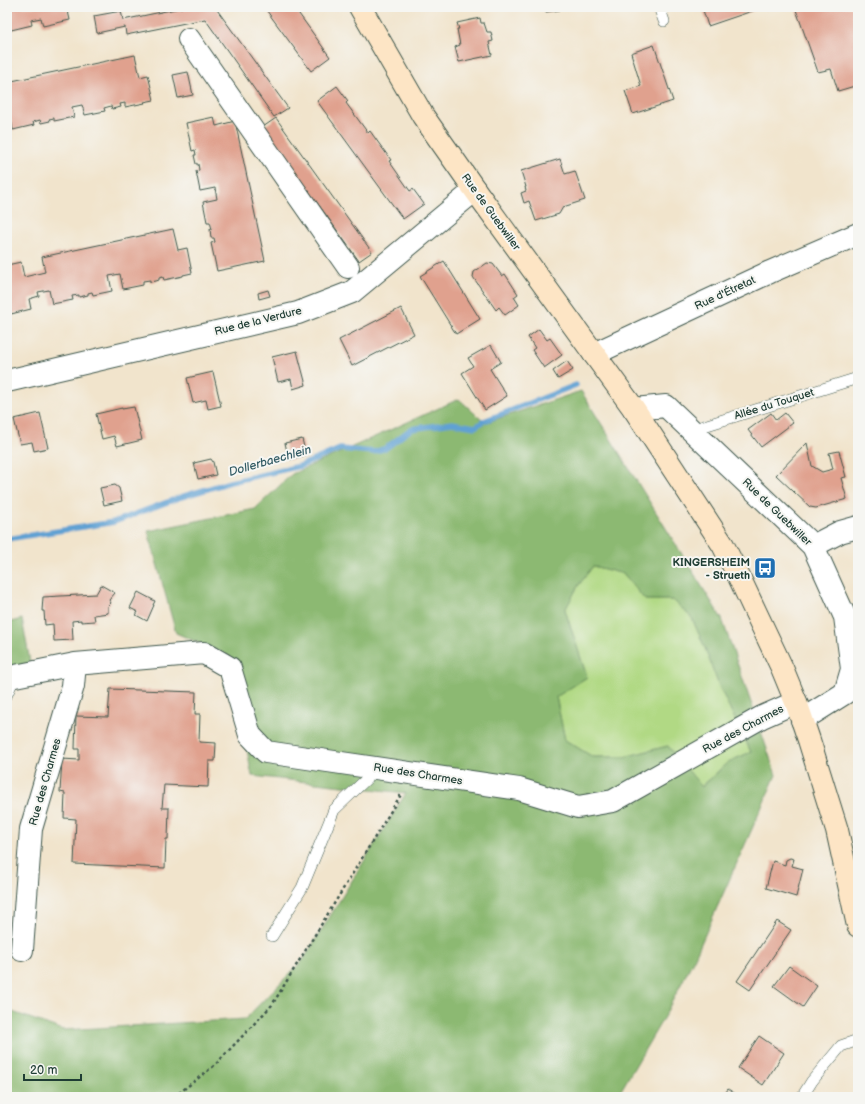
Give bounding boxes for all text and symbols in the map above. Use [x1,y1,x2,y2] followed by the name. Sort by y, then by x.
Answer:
[459,171,524,254] street label: Rue de Guebwiller
[692,272,758,313] street label: Rue d'Étretat
[213,304,303,338] street label: Rue de la Verdure
[732,385,816,422] street label: Allée du Touquet
[227,442,313,480] water label: Dollerbaechlein
[740,476,815,549] street label: Rue de Guebwiller
[752,555,778,581] bus stop icon: KINGERSHEIM - Strueth
[673,556,750,582] place label: KINGERSHEIM - Strueth
[700,702,786,756] street label: Rue des Charmes
[26,736,64,827] street label: Rue des Charmes
[373,761,464,788] street label: Rue des Charmes
[24,1056,81,1082] scale bar
[30,1063,57,1078] text: 20 m

